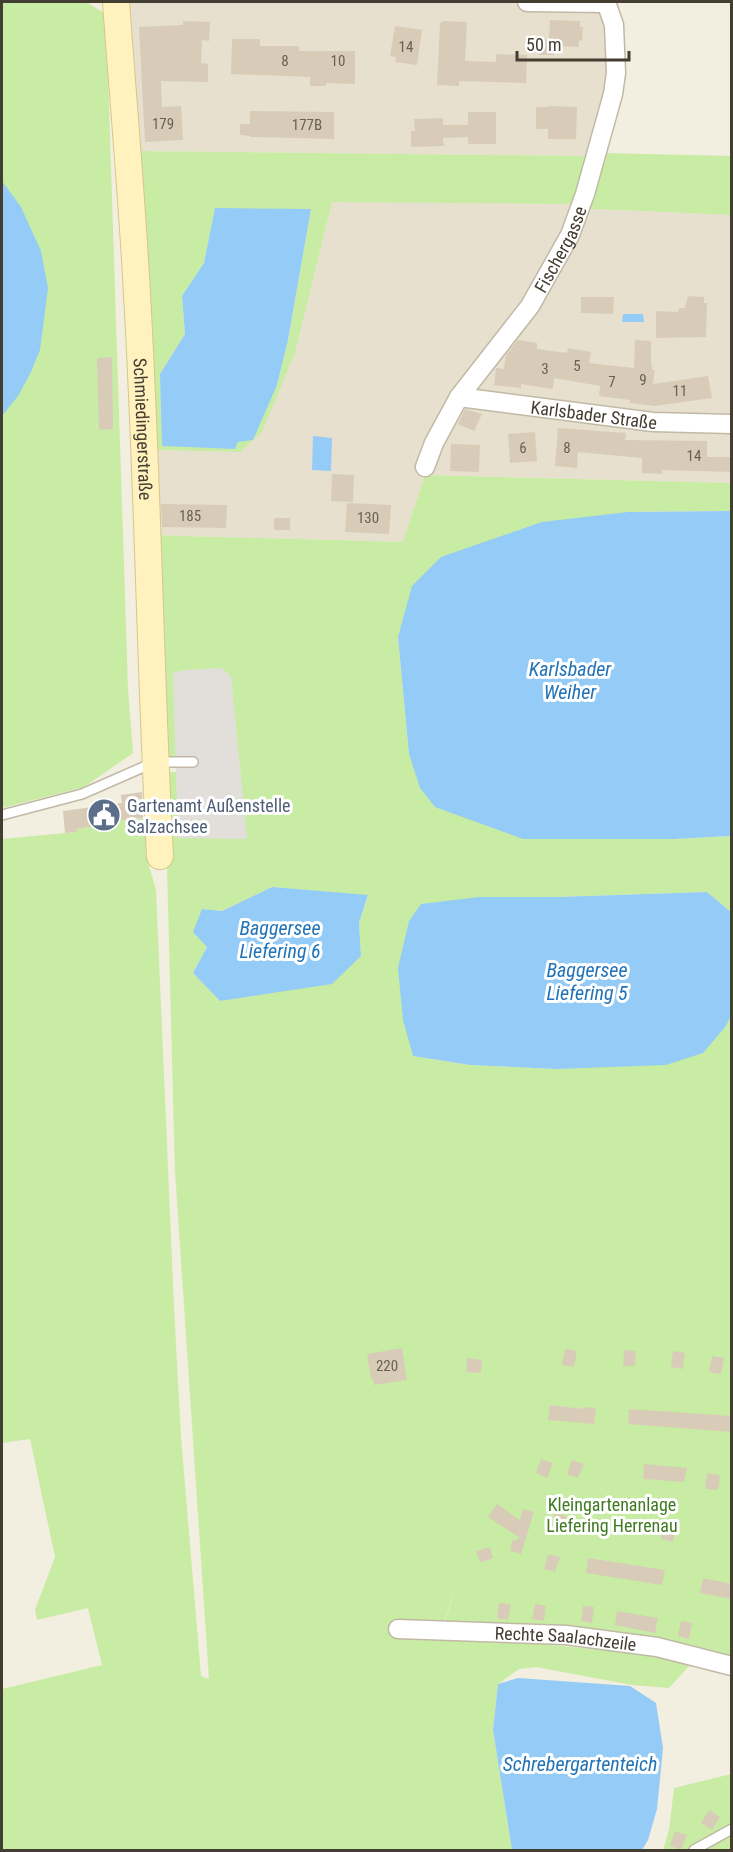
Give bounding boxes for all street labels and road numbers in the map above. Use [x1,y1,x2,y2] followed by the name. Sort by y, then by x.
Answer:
[529,203,590,296] street label: Fischergasse
[130,358,157,501] street label: Schmiedingerstraße
[530,396,658,433] street label: Karlsbader Straße
[494,1622,638,1655] street label: Rechte Saalachzeile

